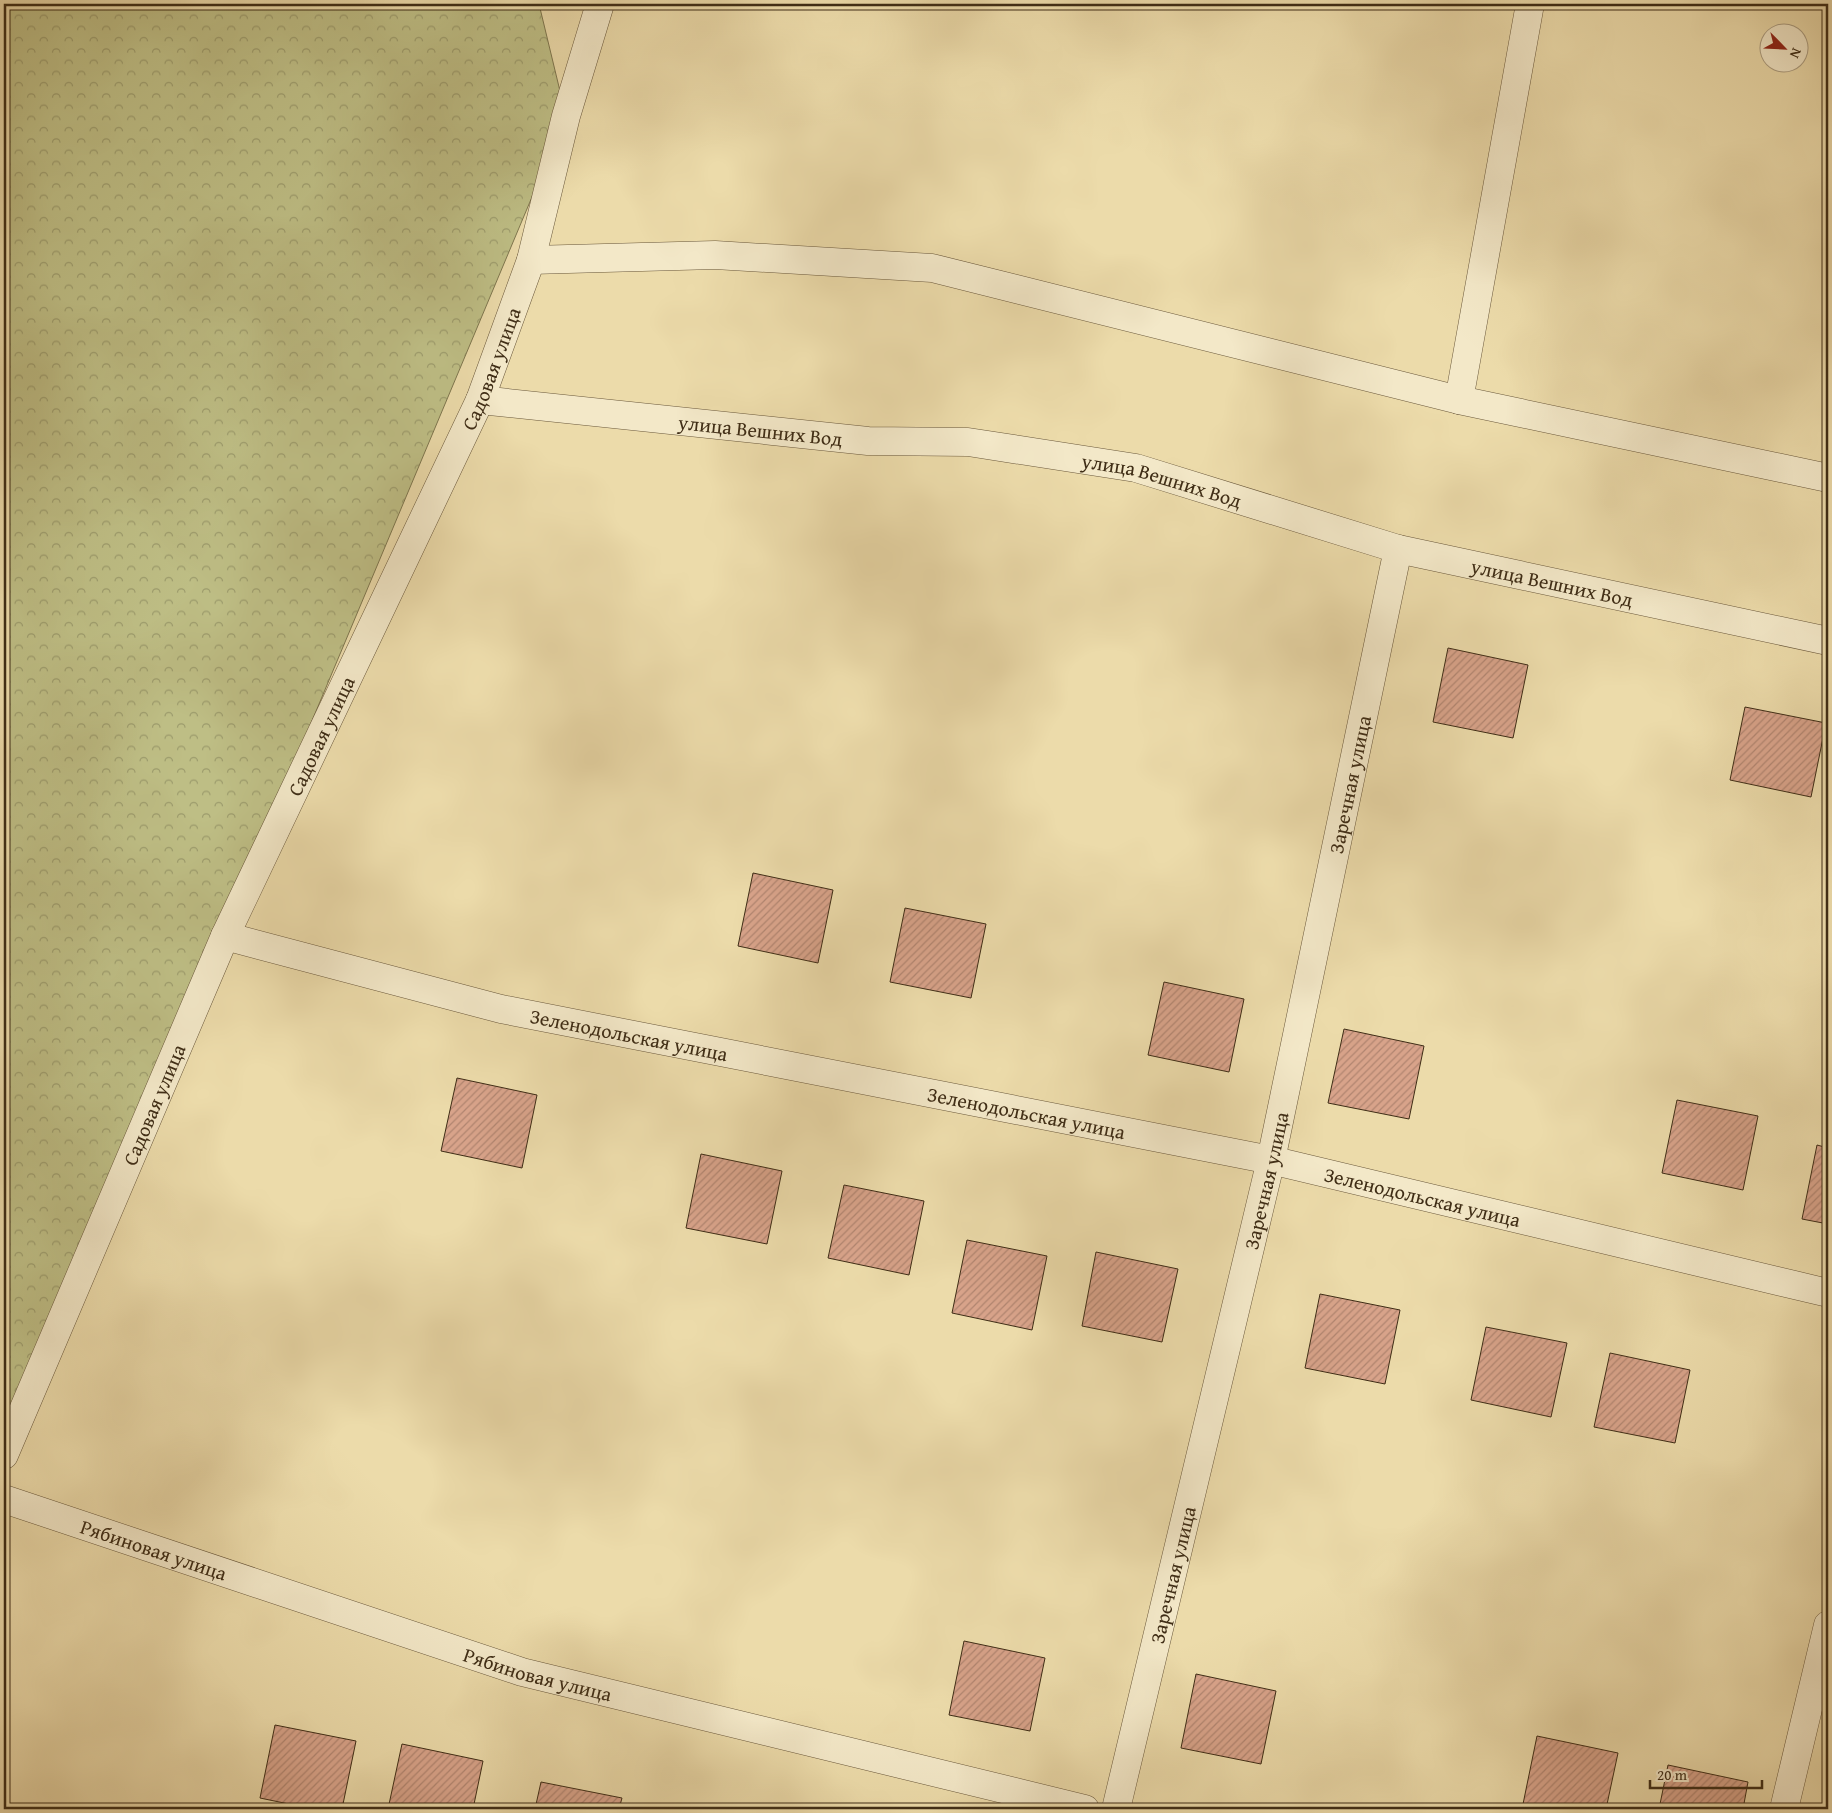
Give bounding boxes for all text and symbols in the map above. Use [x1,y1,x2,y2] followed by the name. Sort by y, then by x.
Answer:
[1760,22,1810,72] north arrow
[1785,45,1807,62] text: N
[453,302,527,435] street label: Садовая улица
[676,406,844,453] street label: улица Вешних Вод
[1079,445,1246,514] street label: улица Вешних Вод
[1467,550,1636,613] street label: улица Вешних Вод
[279,671,361,800] street label: Садовая улица
[1321,712,1378,856] street label: Заречная улица
[528,1001,731,1068] street label: Зеленодольская улица
[115,1039,192,1170] street label: Садовая улица
[925,1078,1128,1146] street label: Зеленодольская улица
[1236,1109,1295,1252] street label: Заречная улица
[1321,1159,1524,1234] street label: Зеленодольская улица
[1142,1502,1203,1646] street label: Заречная улица
[77,1511,231,1587] street label: Рябиновая улица
[460,1639,616,1708] street label: Рябиновая улица
[1650,1758,1762,1790] scale bar
[1657,1764,1688,1785] text: 20 m

